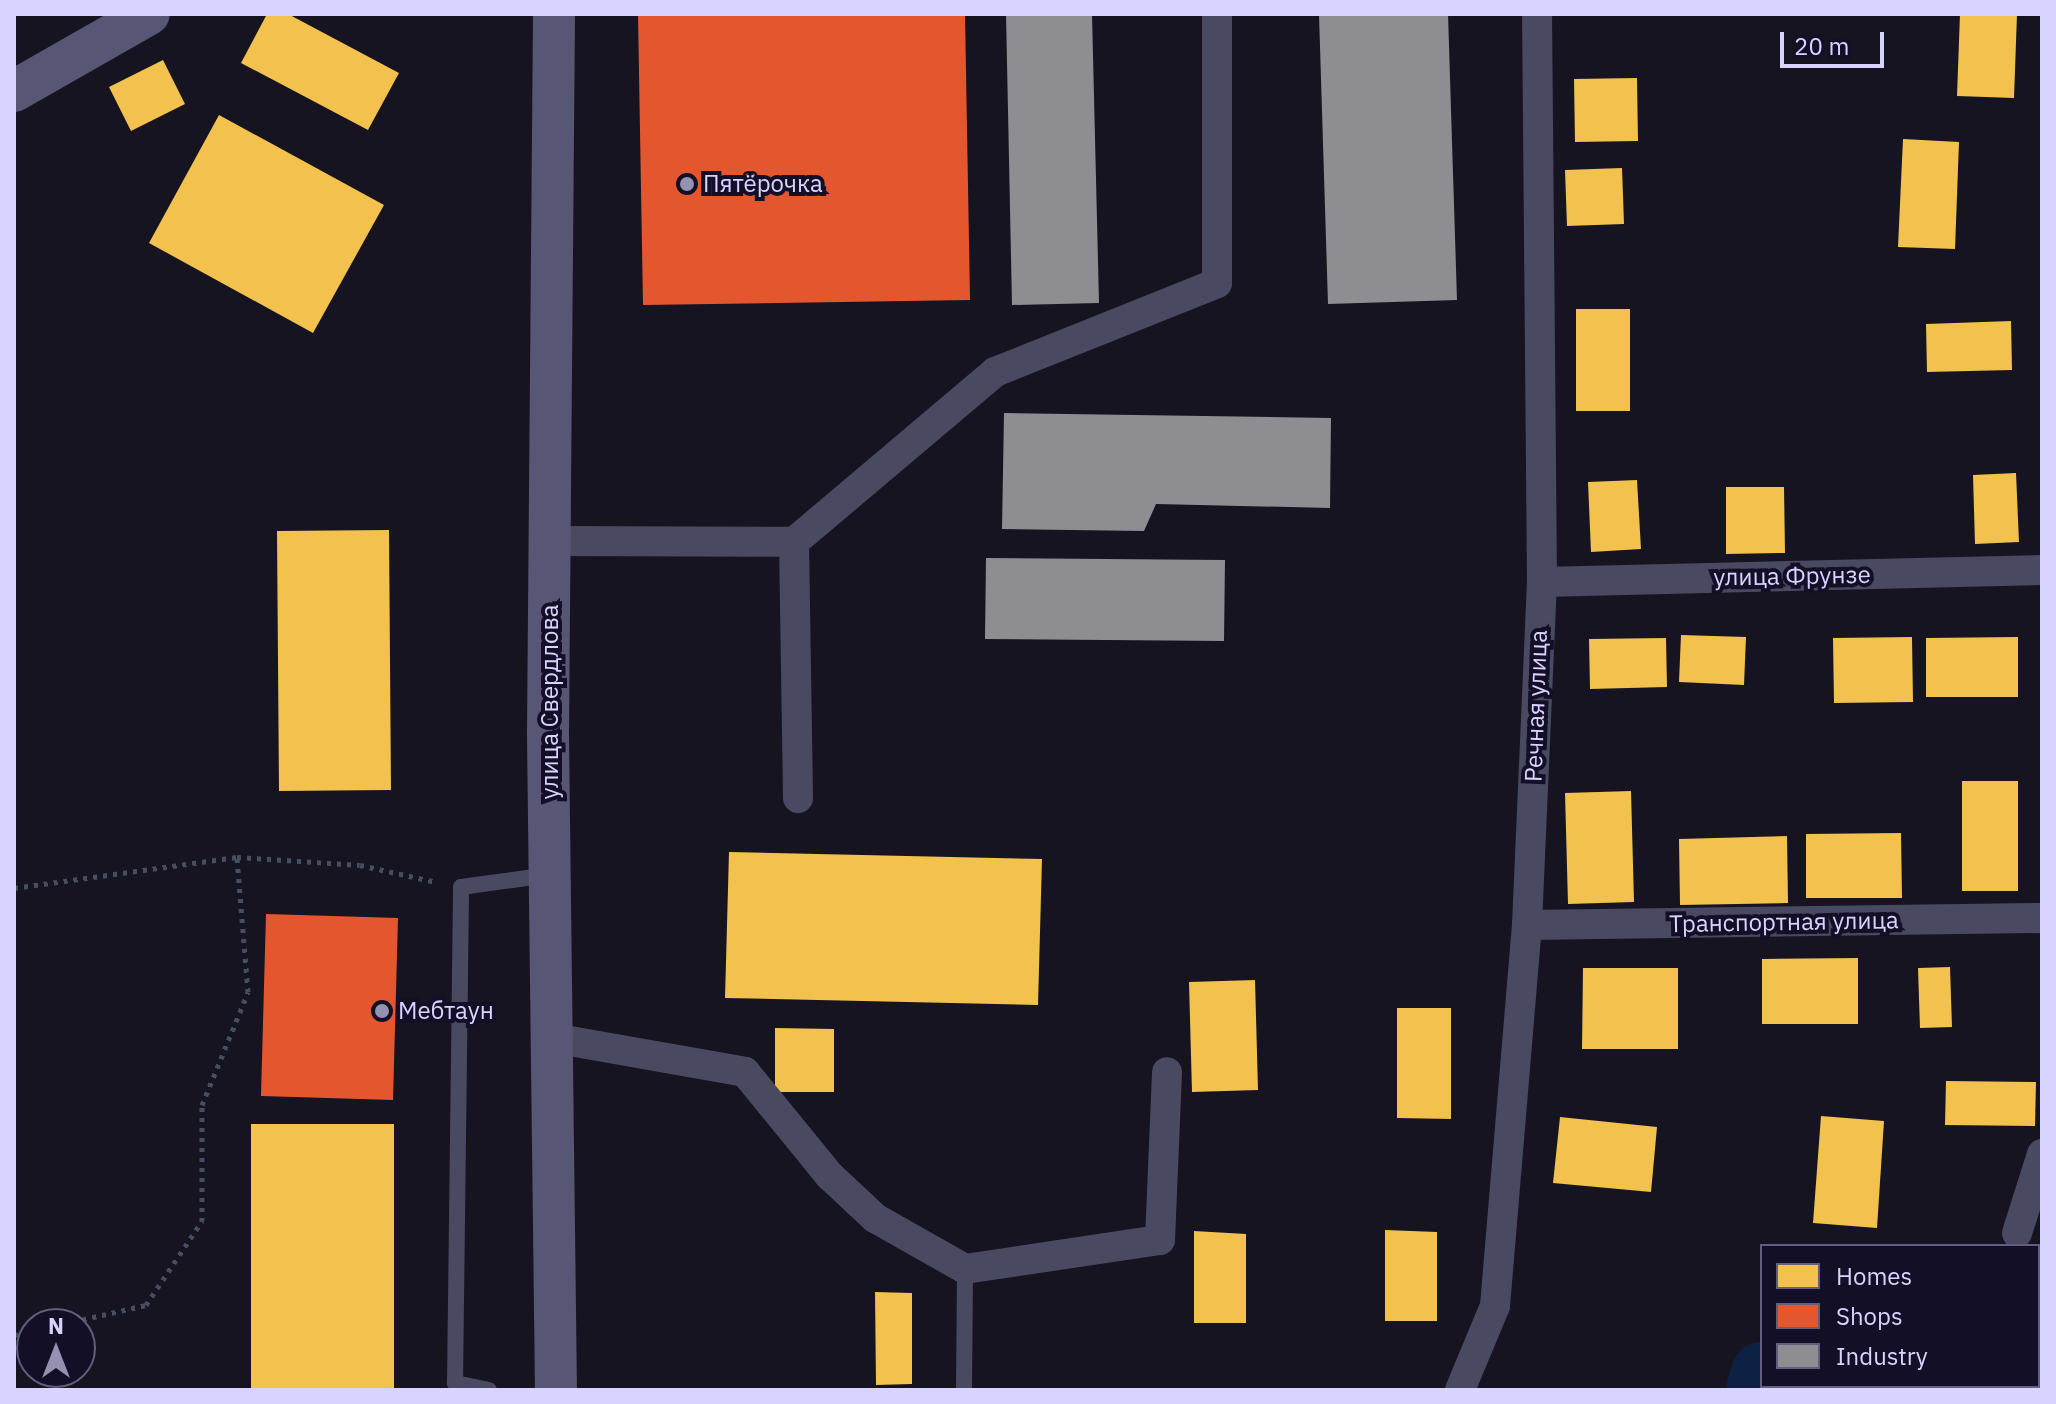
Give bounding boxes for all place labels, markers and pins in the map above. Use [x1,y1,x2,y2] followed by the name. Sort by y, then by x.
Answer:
[703,170,823,198] place label: Пятёрочка
[678,175,696,193] marker: Пятёрочка
[398,997,494,1025] place label: Мебтаун
[373,1002,391,1020] marker: Мебтаун

